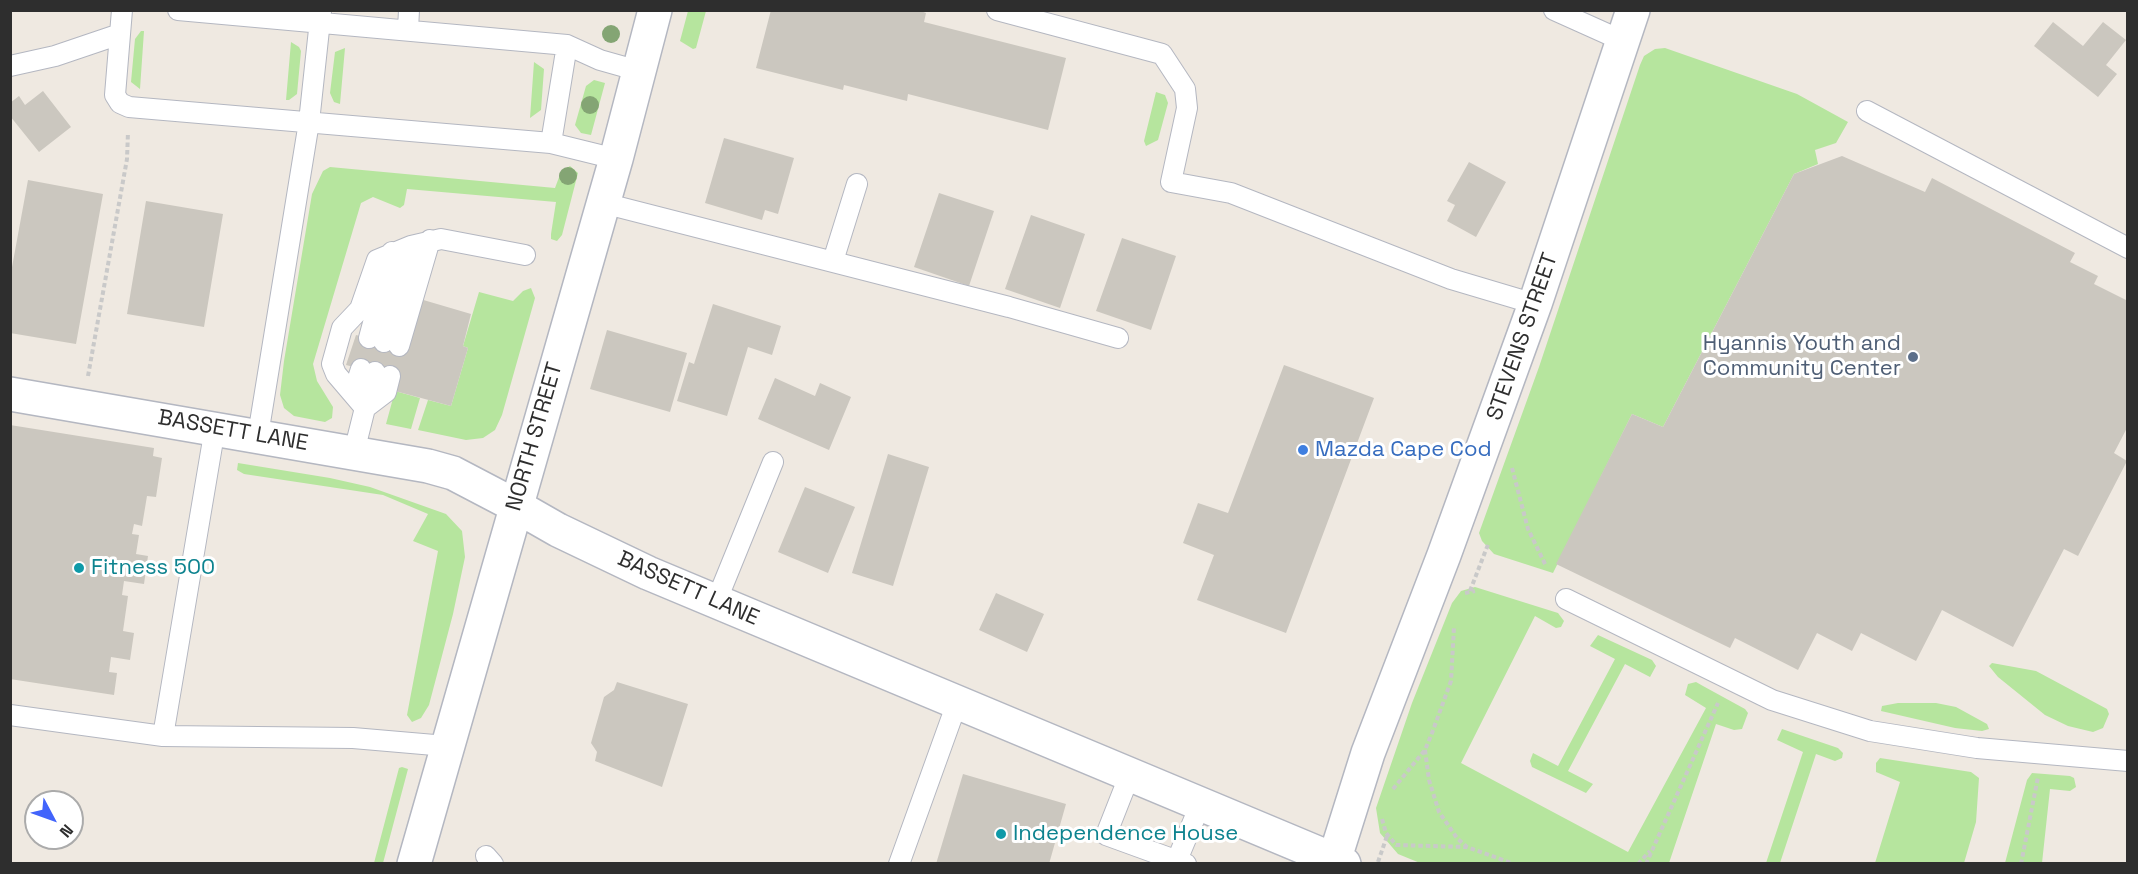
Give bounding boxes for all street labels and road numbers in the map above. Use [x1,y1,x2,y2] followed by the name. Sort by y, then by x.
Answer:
[1482,250,1564,424] street label: STEVENS STREET
[501,360,569,514] street label: NORTH STREET
[156,405,310,457] street label: BASSETT LANE
[613,546,763,632] street label: BASSETT LANE

